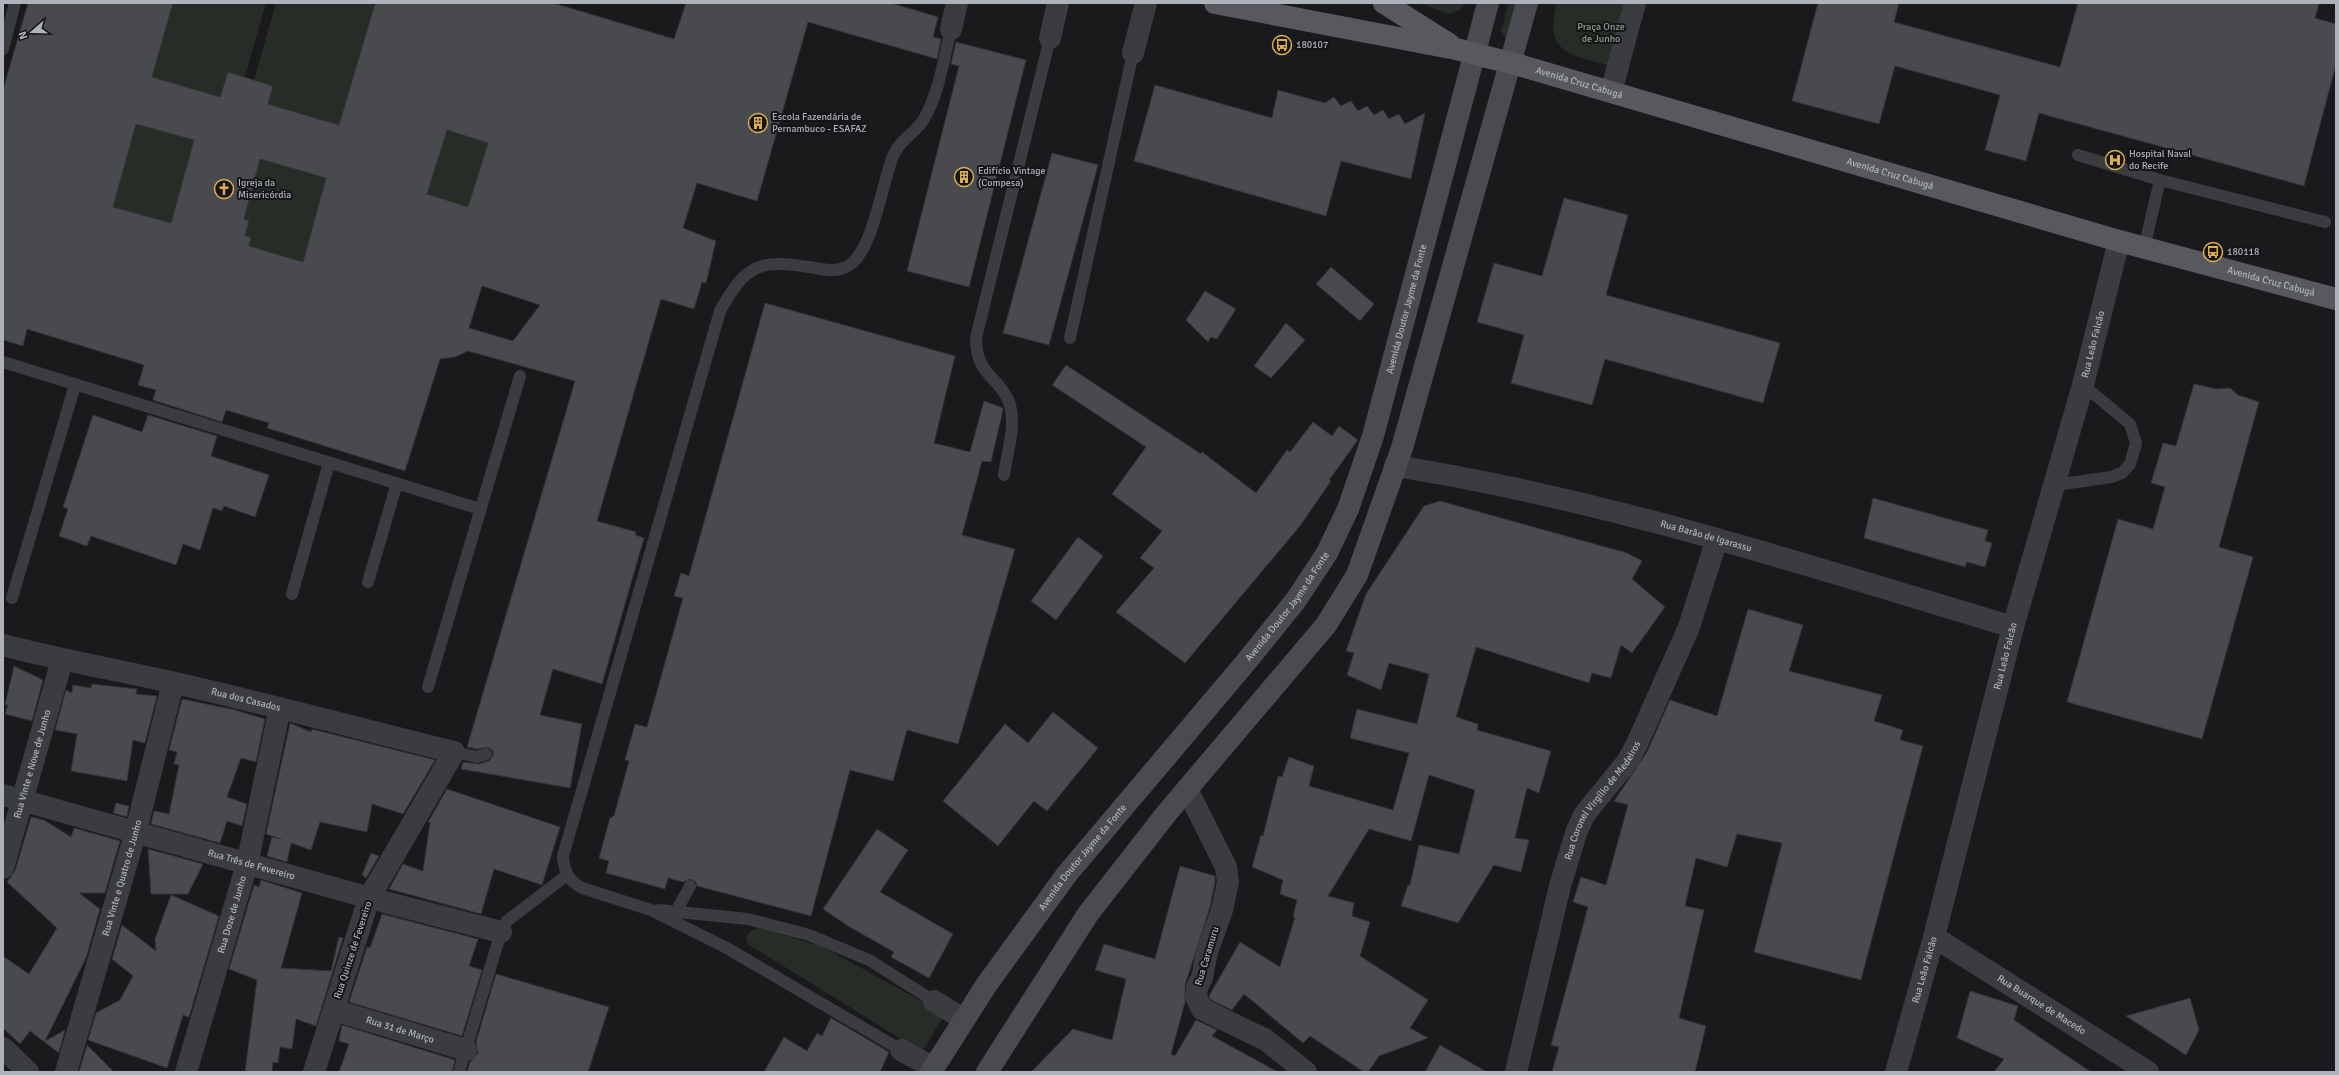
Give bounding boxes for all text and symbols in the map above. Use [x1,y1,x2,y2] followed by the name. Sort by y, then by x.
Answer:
[12,12,52,52] north arrow
[1577,21,1625,45] park label: Praça Onze de Junho
[16,29,30,41] text: N
[1271,34,1293,56] bus stop icon: 180107
[1296,39,1328,51] place label: 180107
[1534,64,1624,101] street label: Avenida Cruz Cabugá
[772,111,867,135] place label: Escola Fazendária de Pernambuco - ESAFAZ
[747,112,769,134] building icon: Escola Fazendária de Pernambuco - ESAFAZ
[2129,148,2191,172] place label: Hospital Naval do Recife
[2104,149,2126,171] hospital icon: Hospital Naval do Recife
[1845,155,1935,192] street label: Avenida Cruz Cabugá
[978,165,1046,189] place label: Edifício Vintage (Compesa)
[953,166,975,188] building icon: Edifício Vintage (Compesa)
[238,177,291,201] place label: Igreja da Misericórdia
[213,178,235,200] church icon: Igreja da Misericórdia
[2202,241,2224,263] bus stop icon: 180118
[1384,243,1430,375] street label: Avenida Doutor Jayme da Fonte
[2227,246,2259,258] place label: 180118
[2226,264,2316,299] street label: Avenida Cruz Cabugá
[2079,310,2107,379] street label: Rua Leão Falcão
[1659,518,1753,555] street label: Rua Barão de Igarassu
[1243,550,1332,664] street label: Avenida Doutor Jayme da Fonte
[1991,621,2020,691] street label: Rua Leão Falcão
[210,686,282,714] street label: Rua dos Casados
[11,708,54,820] street label: Rua Vinte e Nove de Junho
[1562,739,1644,861] street label: Rua Coronel Virgílio de Medeiros
[1036,802,1129,913] street label: Avenida Doutor Jayme da Fonte
[100,819,145,937] street label: Rua Vinte e Quatro de Junho
[207,847,296,883] street label: Rua Três de Fevereiro
[215,874,249,955] street label: Rua Doze de Junho
[332,900,374,1000] street label: Rua Quinze de Fevereiro
[1192,925,1222,987] street label: Rua Caramuru
[1910,935,1940,1005] street label: Rua Leão Falcão
[1995,972,2088,1037] street label: Rua Buarque de Macedo
[364,1014,436,1046] street label: Rua 31 de Março

